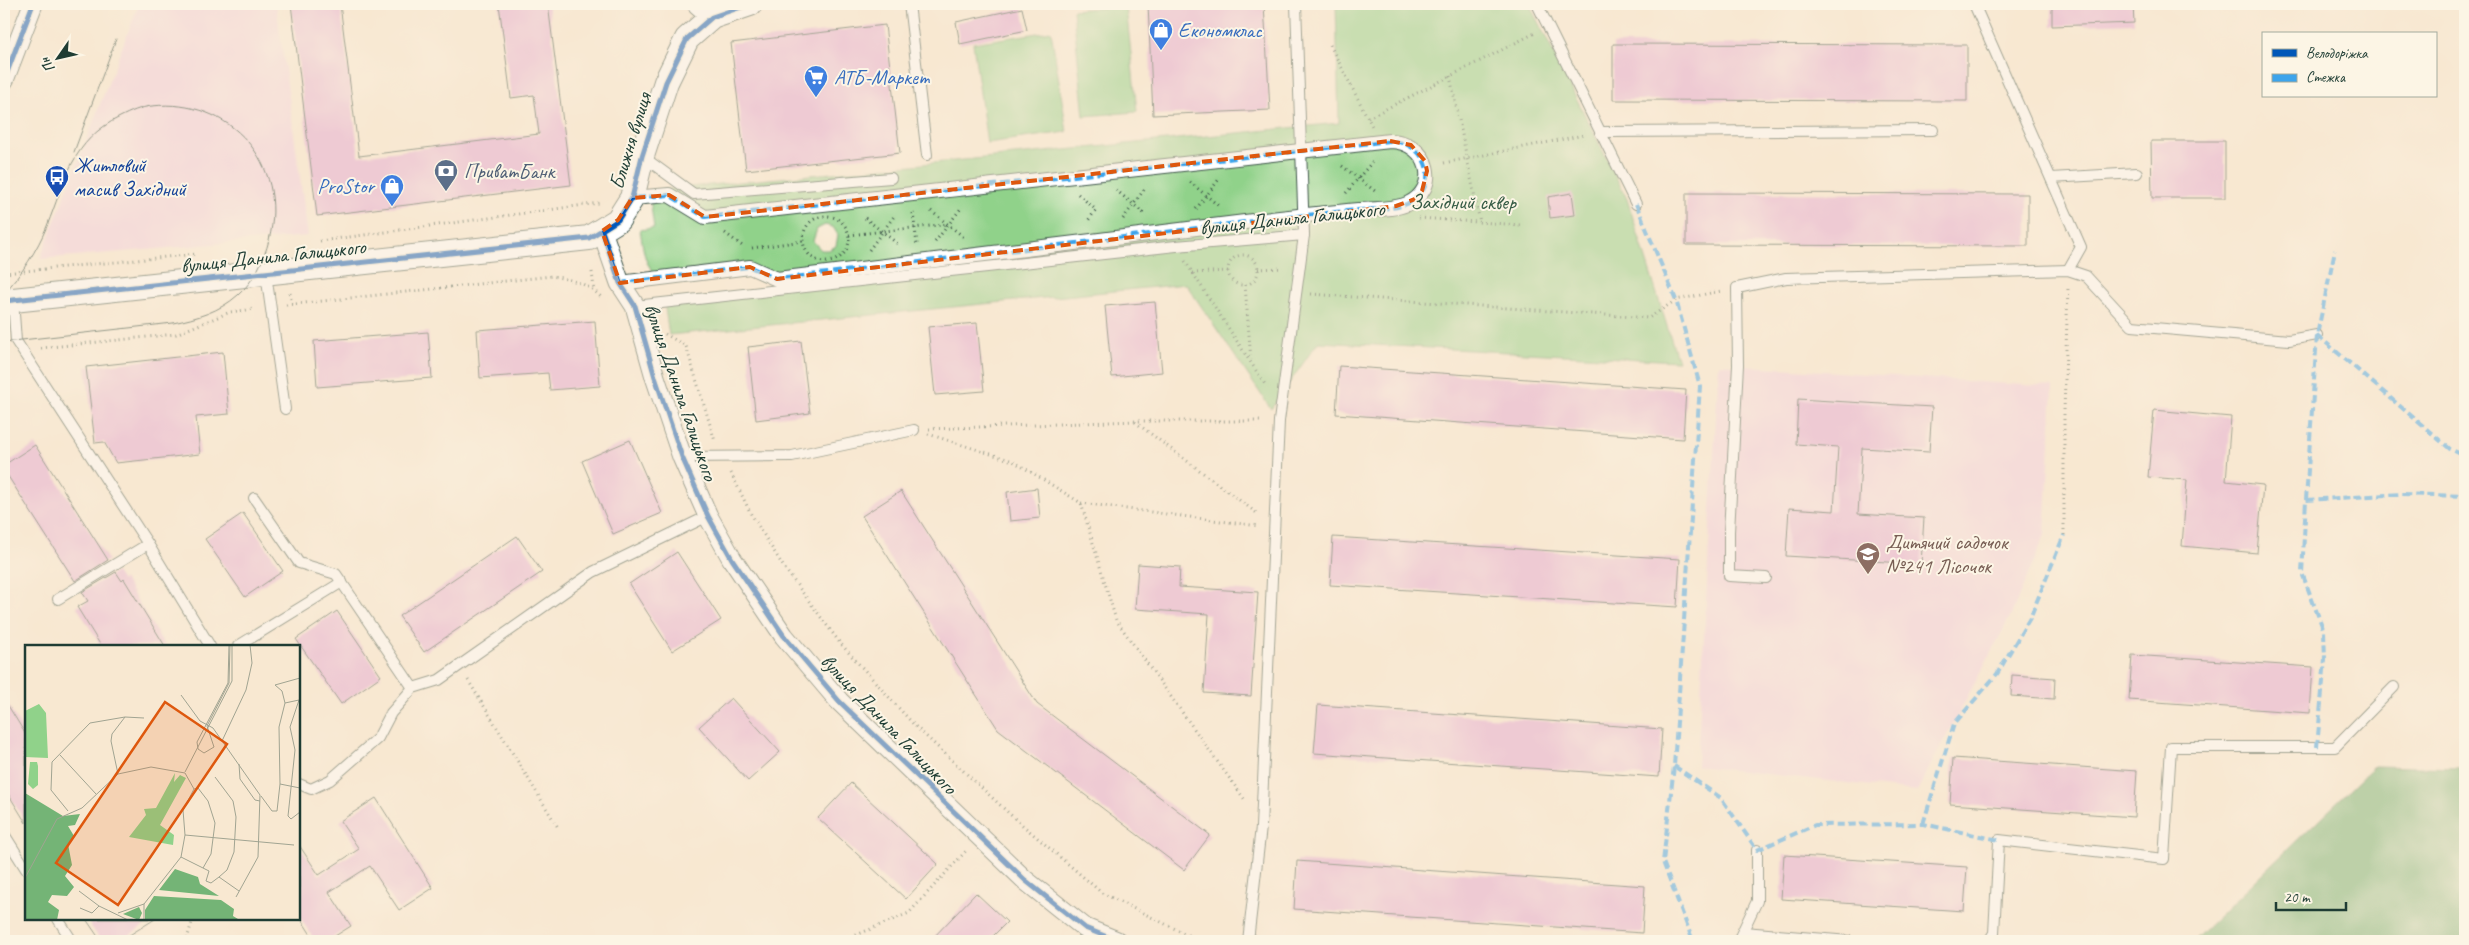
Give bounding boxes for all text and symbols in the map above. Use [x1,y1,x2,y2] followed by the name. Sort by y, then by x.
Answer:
[1148,17,1174,51] shop icon: Економклас
[1178,17,1263,43] place label: Економклас
[32,32,82,82] north arrow
[2262,32,2436,98] legend
[2306,44,2369,63] text: Велодоріжка
[36,53,59,76] text: Пн
[803,64,829,98] supermarket icon: АТБ-Маркет
[834,64,931,90] place label: АТБ-Маркет
[2306,68,2346,87] text: Стежка
[603,88,657,192] street label: Ближня вулиця
[74,152,187,202] place label: Житловий масив Західний
[433,158,459,192] bank icon: ПриватБанк
[464,158,557,184] place label: ПриватБанк
[44,164,70,198] bus stop icon: Житловий масив Західний
[317,173,375,199] place label: ProStor
[379,173,405,207] shop icon: ProStor
[1410,189,1517,215] park label: Західний сквер
[1198,195,1387,241] street label: вулиця Данила Галицького
[179,233,368,279] street label: вулиця Данила Галицького
[638,300,724,486] street label: вулиця Данила Галицького
[1886,529,2010,579] place label: Дитячий садочок №241 Лісочок
[1855,541,1881,575] school or university icon: Дитячий садочок №241 Лісочок
[25,645,300,920] inset map
[815,648,964,801] street label: вулиця Данила Галицького
[2276,880,2346,912] scale bar
[2284,888,2311,907] text: 20 m

